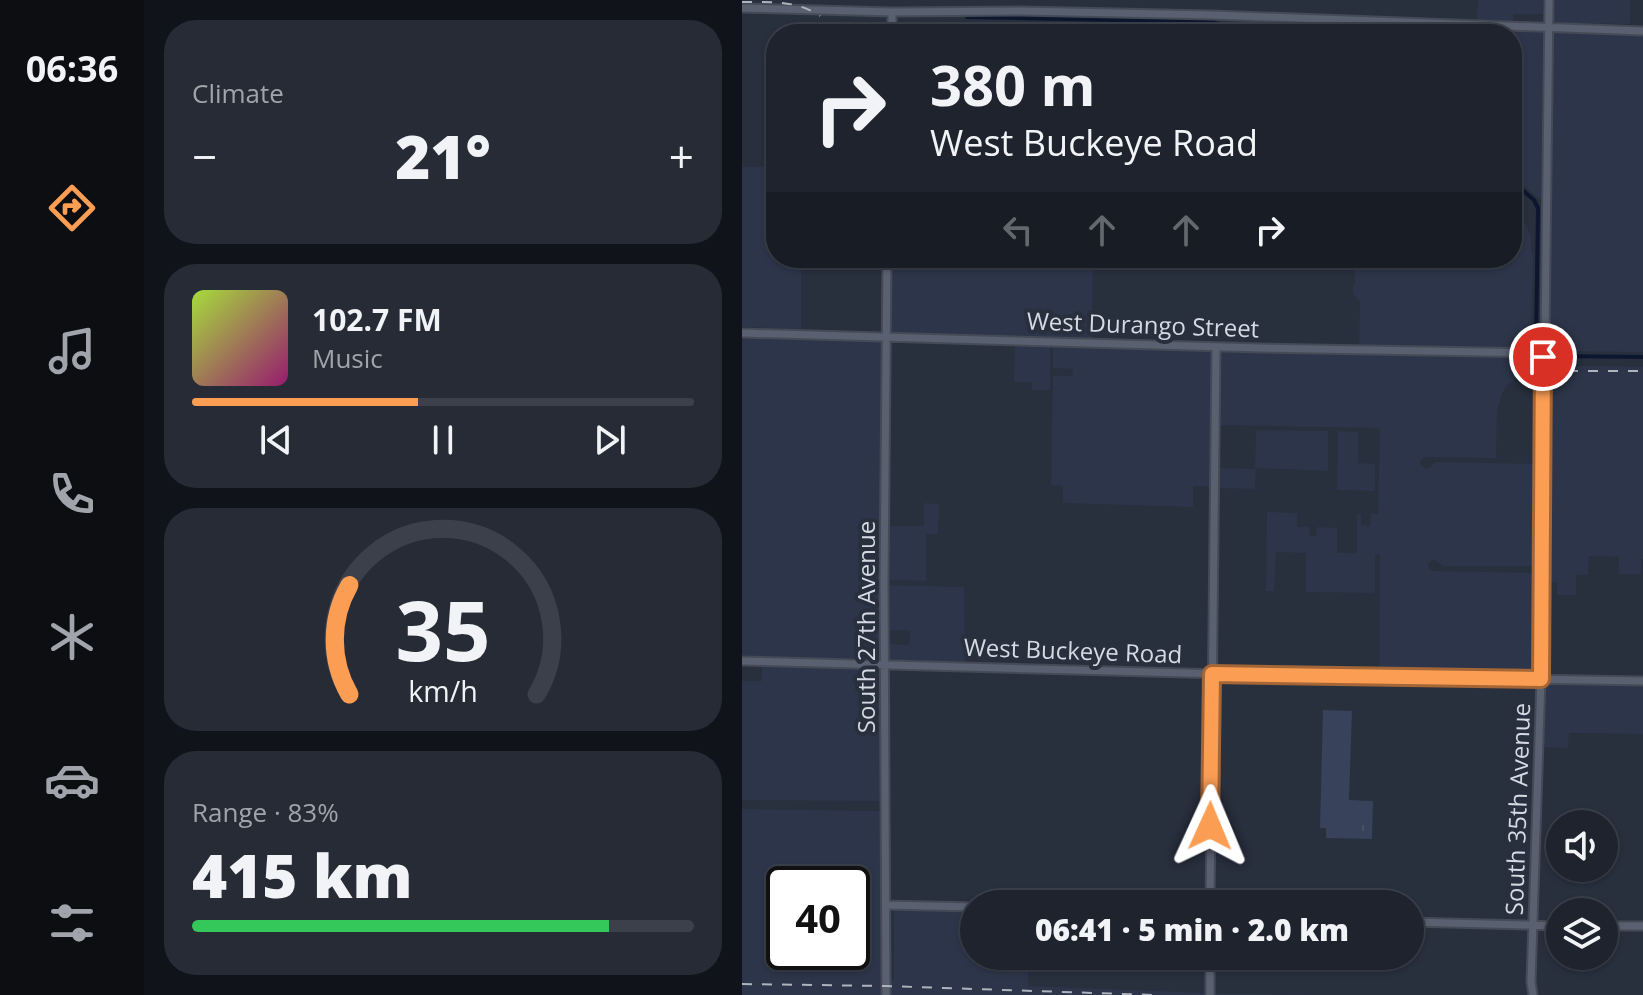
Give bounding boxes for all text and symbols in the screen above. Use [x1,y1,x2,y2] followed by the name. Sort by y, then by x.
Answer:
[26,44,118,93] text: 06:36
[930,46,1096,122] text: 380 m
[798,56,902,160] icon: right
[192,75,284,111] text: Climate
[395,115,491,197] text: 21°
[930,118,1258,167] text: West Buckeye Road
[192,126,217,186] text: −
[669,126,694,186] text: +
[44,180,100,236] icon: directions
[996,208,1040,252] icon: left
[1080,208,1124,252] icon: ahead
[1164,208,1208,252] icon: ahead
[1248,208,1292,252] icon: right
[312,299,442,340] text: 102.7 FM
[1026,303,1260,345] street label: West Durango Street
[44,323,100,379] icon: music
[1509,323,1577,391] pin
[1521,335,1565,379] icon: arrive
[312,340,383,376] text: Music
[254,418,298,462] icon: previous
[421,418,465,462] icon: pause
[588,418,632,462] icon: next
[44,466,100,522] icon: phone
[849,521,882,733] street label: South 27th Avenue
[395,572,491,685] text: 35
[44,609,100,665] icon: climate
[963,630,1183,670] street label: West Buckeye Road
[408,672,478,711] text: km/h
[1497,702,1537,916] street label: South 35th Avenue
[44,752,100,808] icon: car
[1168,784,1252,868] position arrow
[192,794,339,830] text: Range · 83%
[1546,810,1618,970] map controls
[1546,810,1618,882] button: sound
[192,834,413,916] text: 415 km
[766,866,870,970] speed limit sign: 40
[44,895,100,951] icon: filters
[1546,898,1618,970] button: layers
[1035,909,1349,950] text: 06:41 · 5 min · 2.0 km

